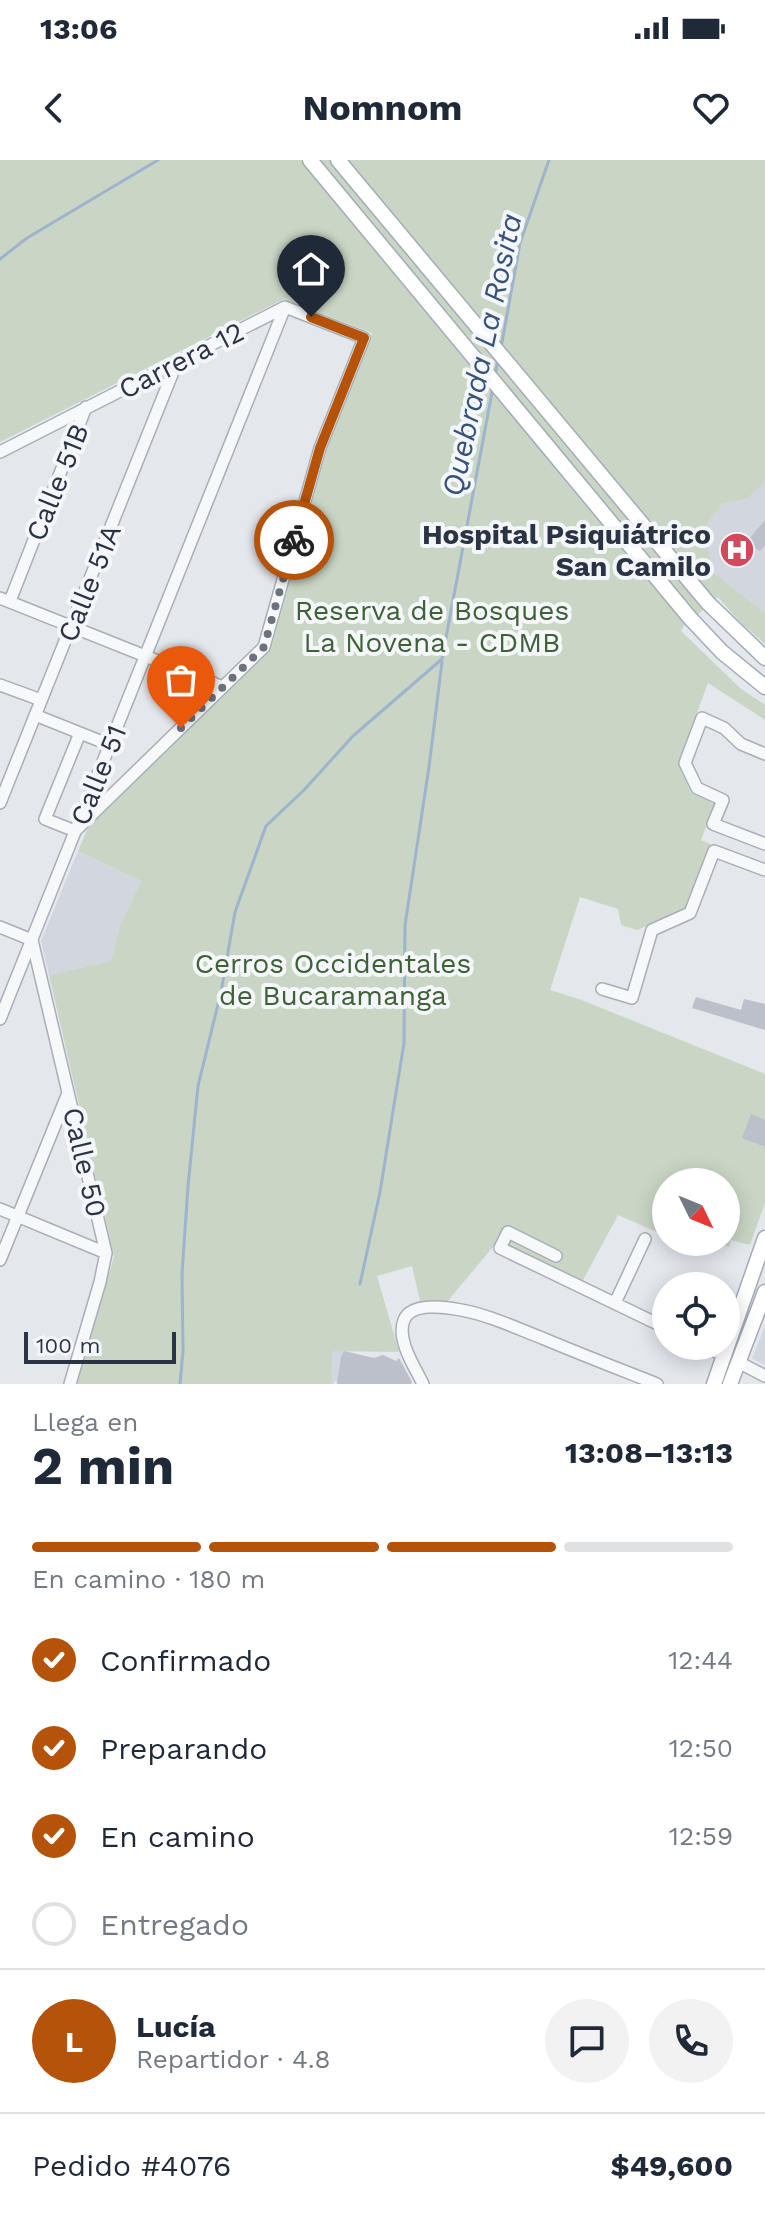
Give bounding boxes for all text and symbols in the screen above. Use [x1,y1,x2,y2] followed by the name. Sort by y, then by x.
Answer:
[40,11,118,46] text: 13:06
[32,86,76,130] icon: back
[689,86,733,130] icon: heart
[303,87,462,129] text: Nomnom
[434,210,529,499] water label: Quebrada La Rosita
[277,235,345,317] pin
[289,247,333,291] icon: home
[113,315,249,406] street label: Carrera 12
[19,419,96,546] street label: Calle 51B
[254,500,334,580] courier
[272,518,316,562] icon: bike
[422,518,711,583] place label: Hospital Psiquiátrico San Camilo
[51,520,128,647] street label: Calle 51A
[718,531,756,569] hospital icon: Hospital Psiquiátrico San Camilo
[295,594,569,659] park label: Reserva de Bosques La Novena - CDMB
[147,646,215,728] pin
[159,658,203,702] icon: bag
[63,720,133,830] street label: Calle 51
[195,947,471,1012] park label: Cerros Occidentales de Bucaramanga
[56,1104,113,1220] street label: Calle 50
[652,1168,740,1256] north arrow
[652,1168,740,1360] map controls
[652,1272,740,1360] button: locate
[24,1328,176,1364] scale bar
[36,1333,100,1358] text: 100 m
[32,1407,138,1437] text: Llega en
[565,1435,733,1470] text: 13:08–13:13
[32,1436,174,1497] text: 2 min
[32,1564,265,1594] text: En camino · 180 m
[32,1638,76,1682] icon: check
[100,1643,271,1678] text: Confirmado
[668,1645,733,1675] text: 12:44
[32,1726,76,1770] icon: check
[100,1731,267,1766] text: Preparando
[669,1733,733,1763] text: 12:50
[32,1814,76,1858] icon: check
[100,1819,255,1854] text: En camino
[669,1821,733,1851] text: 12:59
[100,1907,249,1942] text: Entregado
[545,1999,629,2083] button: chat
[649,1999,733,2083] button: phone
[136,2009,216,2044] text: Lucía
[65,2024,83,2059] text: L
[136,2044,331,2074] text: Repartidor · 4.8
[32,2148,231,2183] text: Pedido #4076
[610,2148,733,2183] text: $49,600

